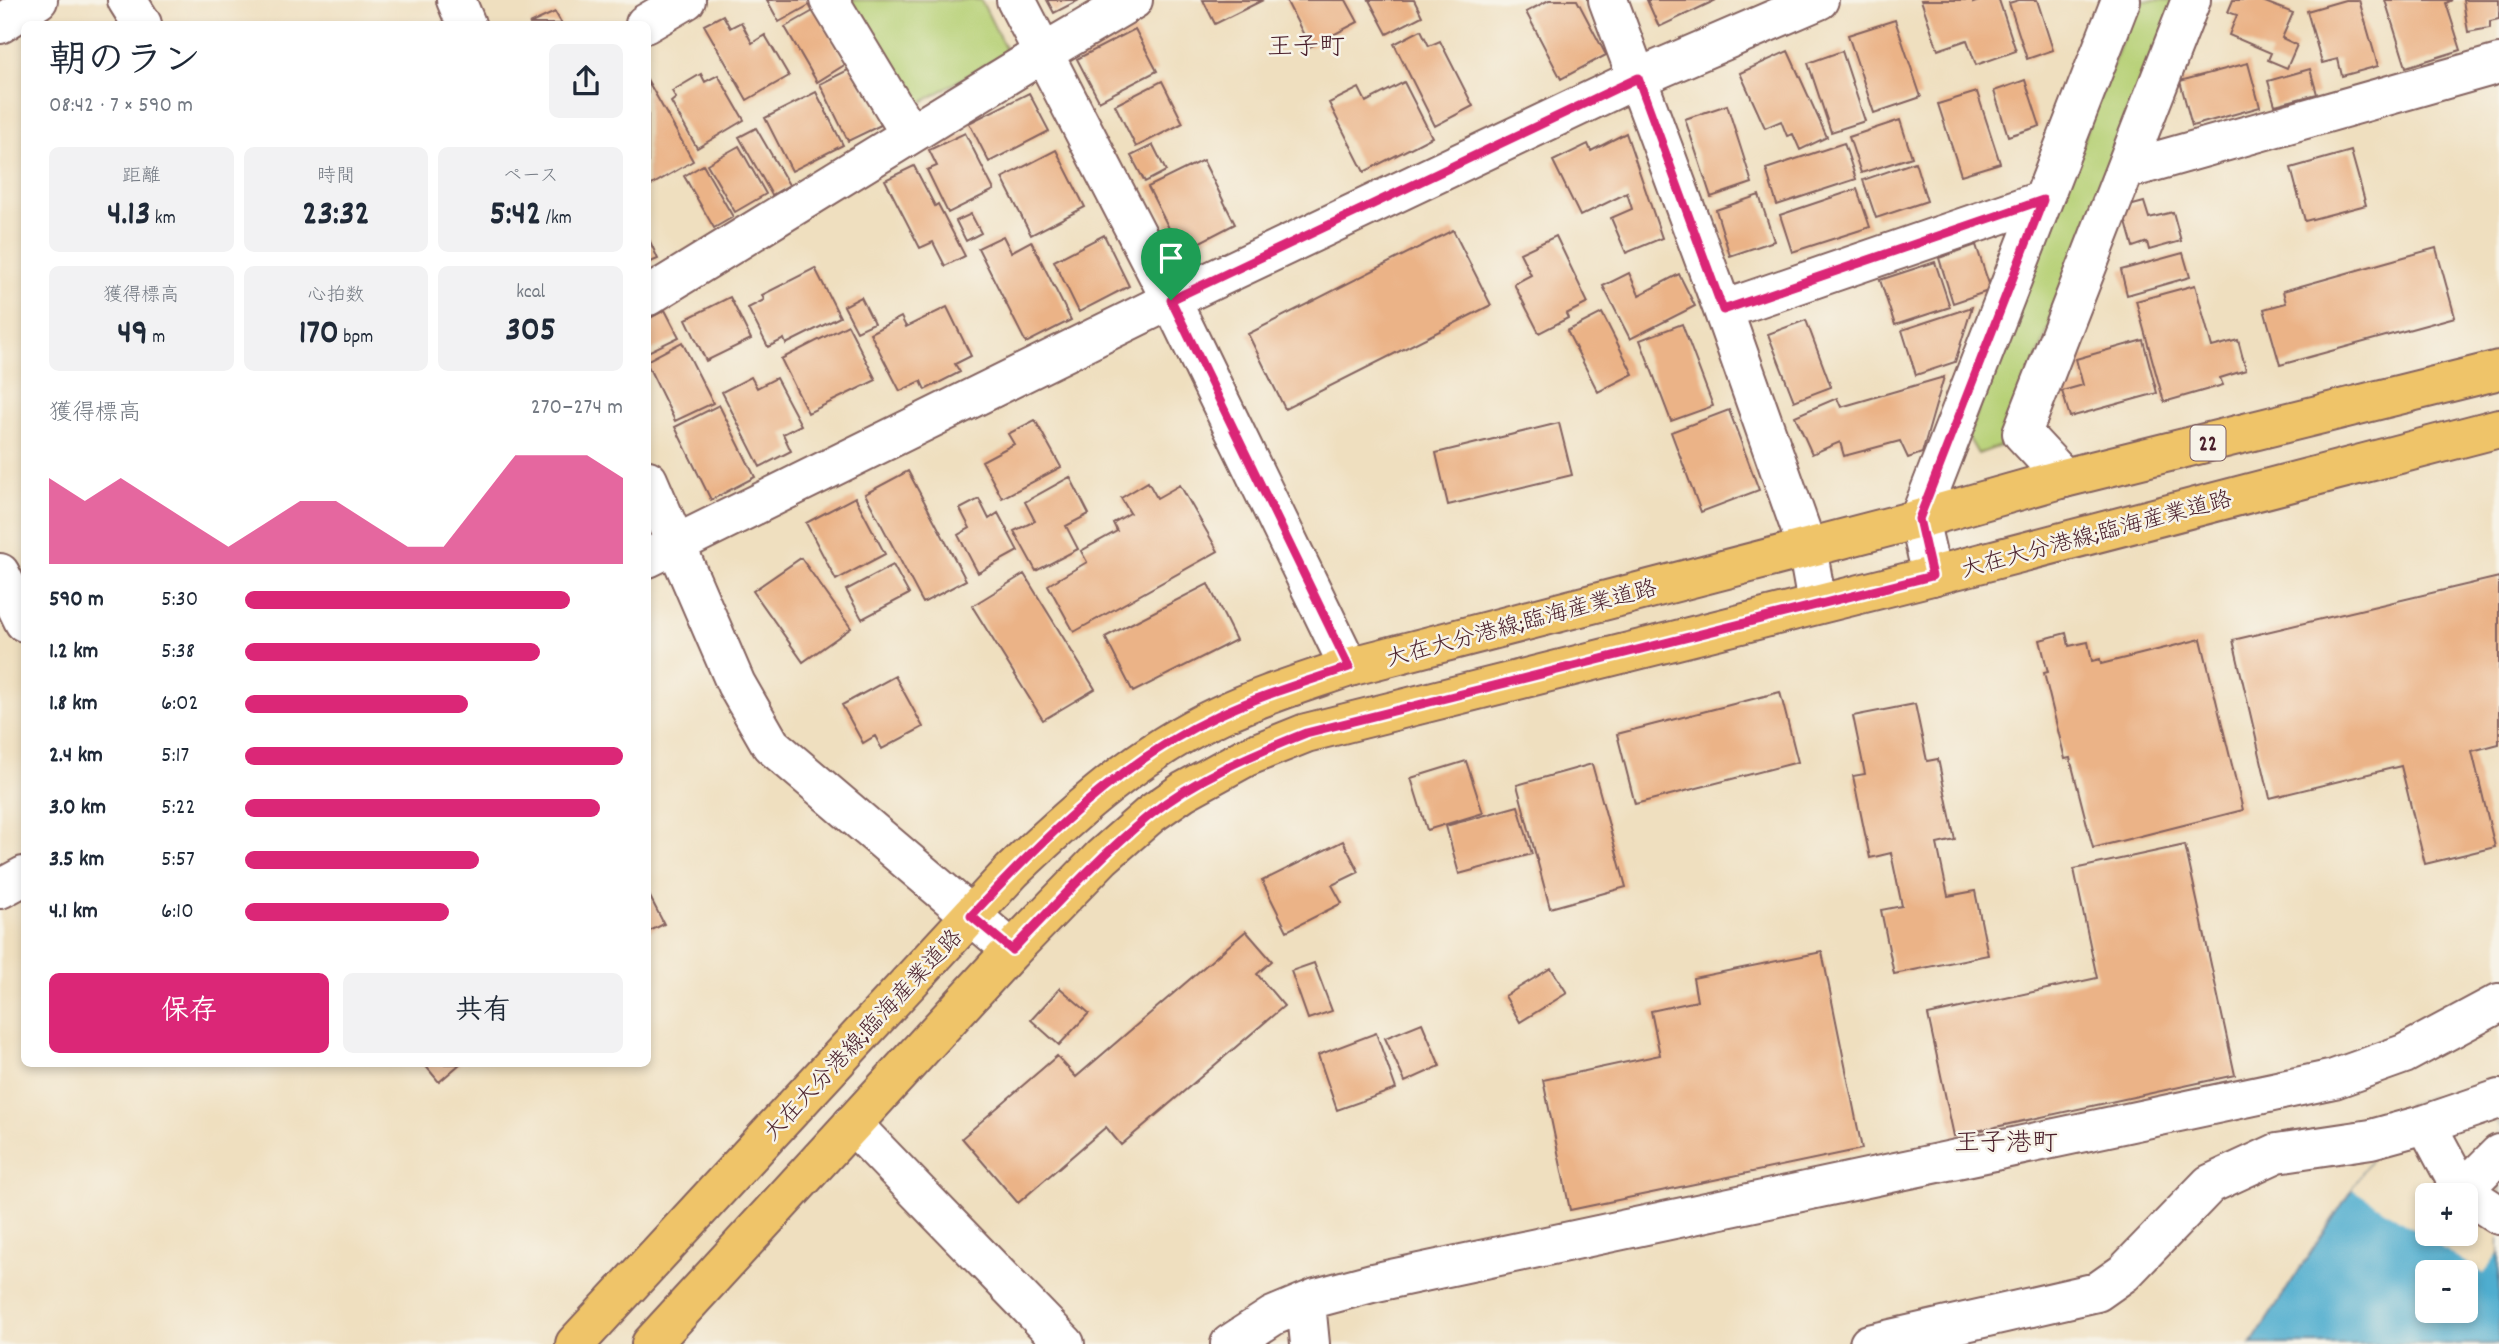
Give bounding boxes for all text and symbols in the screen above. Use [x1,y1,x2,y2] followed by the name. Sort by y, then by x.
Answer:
[1267,30,1345,67] district label: 王子町
[49,36,201,91] text: 朝のラン
[549,44,623,118] button: share
[49,90,193,123] text: 08:42 · 7 × 590 m
[122,164,160,191] text: 距離
[317,164,355,191] text: 時間
[503,164,559,191] text: ペース
[107,191,151,241] text: 4.13
[302,191,370,241] text: 23:32
[489,191,541,241] text: 5:42
[151,206,176,233] text: km
[541,206,572,233] text: /km
[1141,228,1201,300] pin
[1152,239,1190,277] icon: arrive
[516,280,545,307] text: kcal
[103,283,179,310] text: 獲得標高
[307,283,365,310] text: 心拍数
[505,307,556,357] text: 305
[117,310,148,360] text: 49
[299,310,339,360] text: 170
[148,325,165,352] text: m
[339,325,373,352] text: bpm
[531,392,623,425] text: 270–274 m
[49,398,141,431] text: 獲得標高
[2190,426,2226,460] road number: 22
[1958,484,2236,589] street label: 大在大分港線;臨海産業道路
[1383,573,1661,678] street label: 大在大分港線;臨海産業道路
[49,584,104,617] text: 590 m
[161,584,198,617] text: 5:30
[49,636,98,669] text: 1.2 km
[161,636,195,669] text: 5:38
[49,688,98,721] text: 1.8 km
[161,688,199,721] text: 6:02
[49,740,103,773] text: 2.4 km
[161,740,189,773] text: 5:17
[49,792,106,825] text: 3.0 km
[161,792,196,825] text: 5:22
[49,844,104,877] text: 3.5 km
[161,844,195,877] text: 5:57
[49,896,98,929] text: 4.1 km
[161,896,194,929] text: 6:10
[757,923,972,1150] street label: 大在大分港線;臨海産業道路
[49,973,329,1053] button: 保存
[343,973,623,1053] button: 共有
[1954,1126,2058,1163] district label: 王子港町
[2415,1183,2478,1323] map controls
[2415,1183,2478,1246] button: +
[2415,1260,2478,1323] button: −

